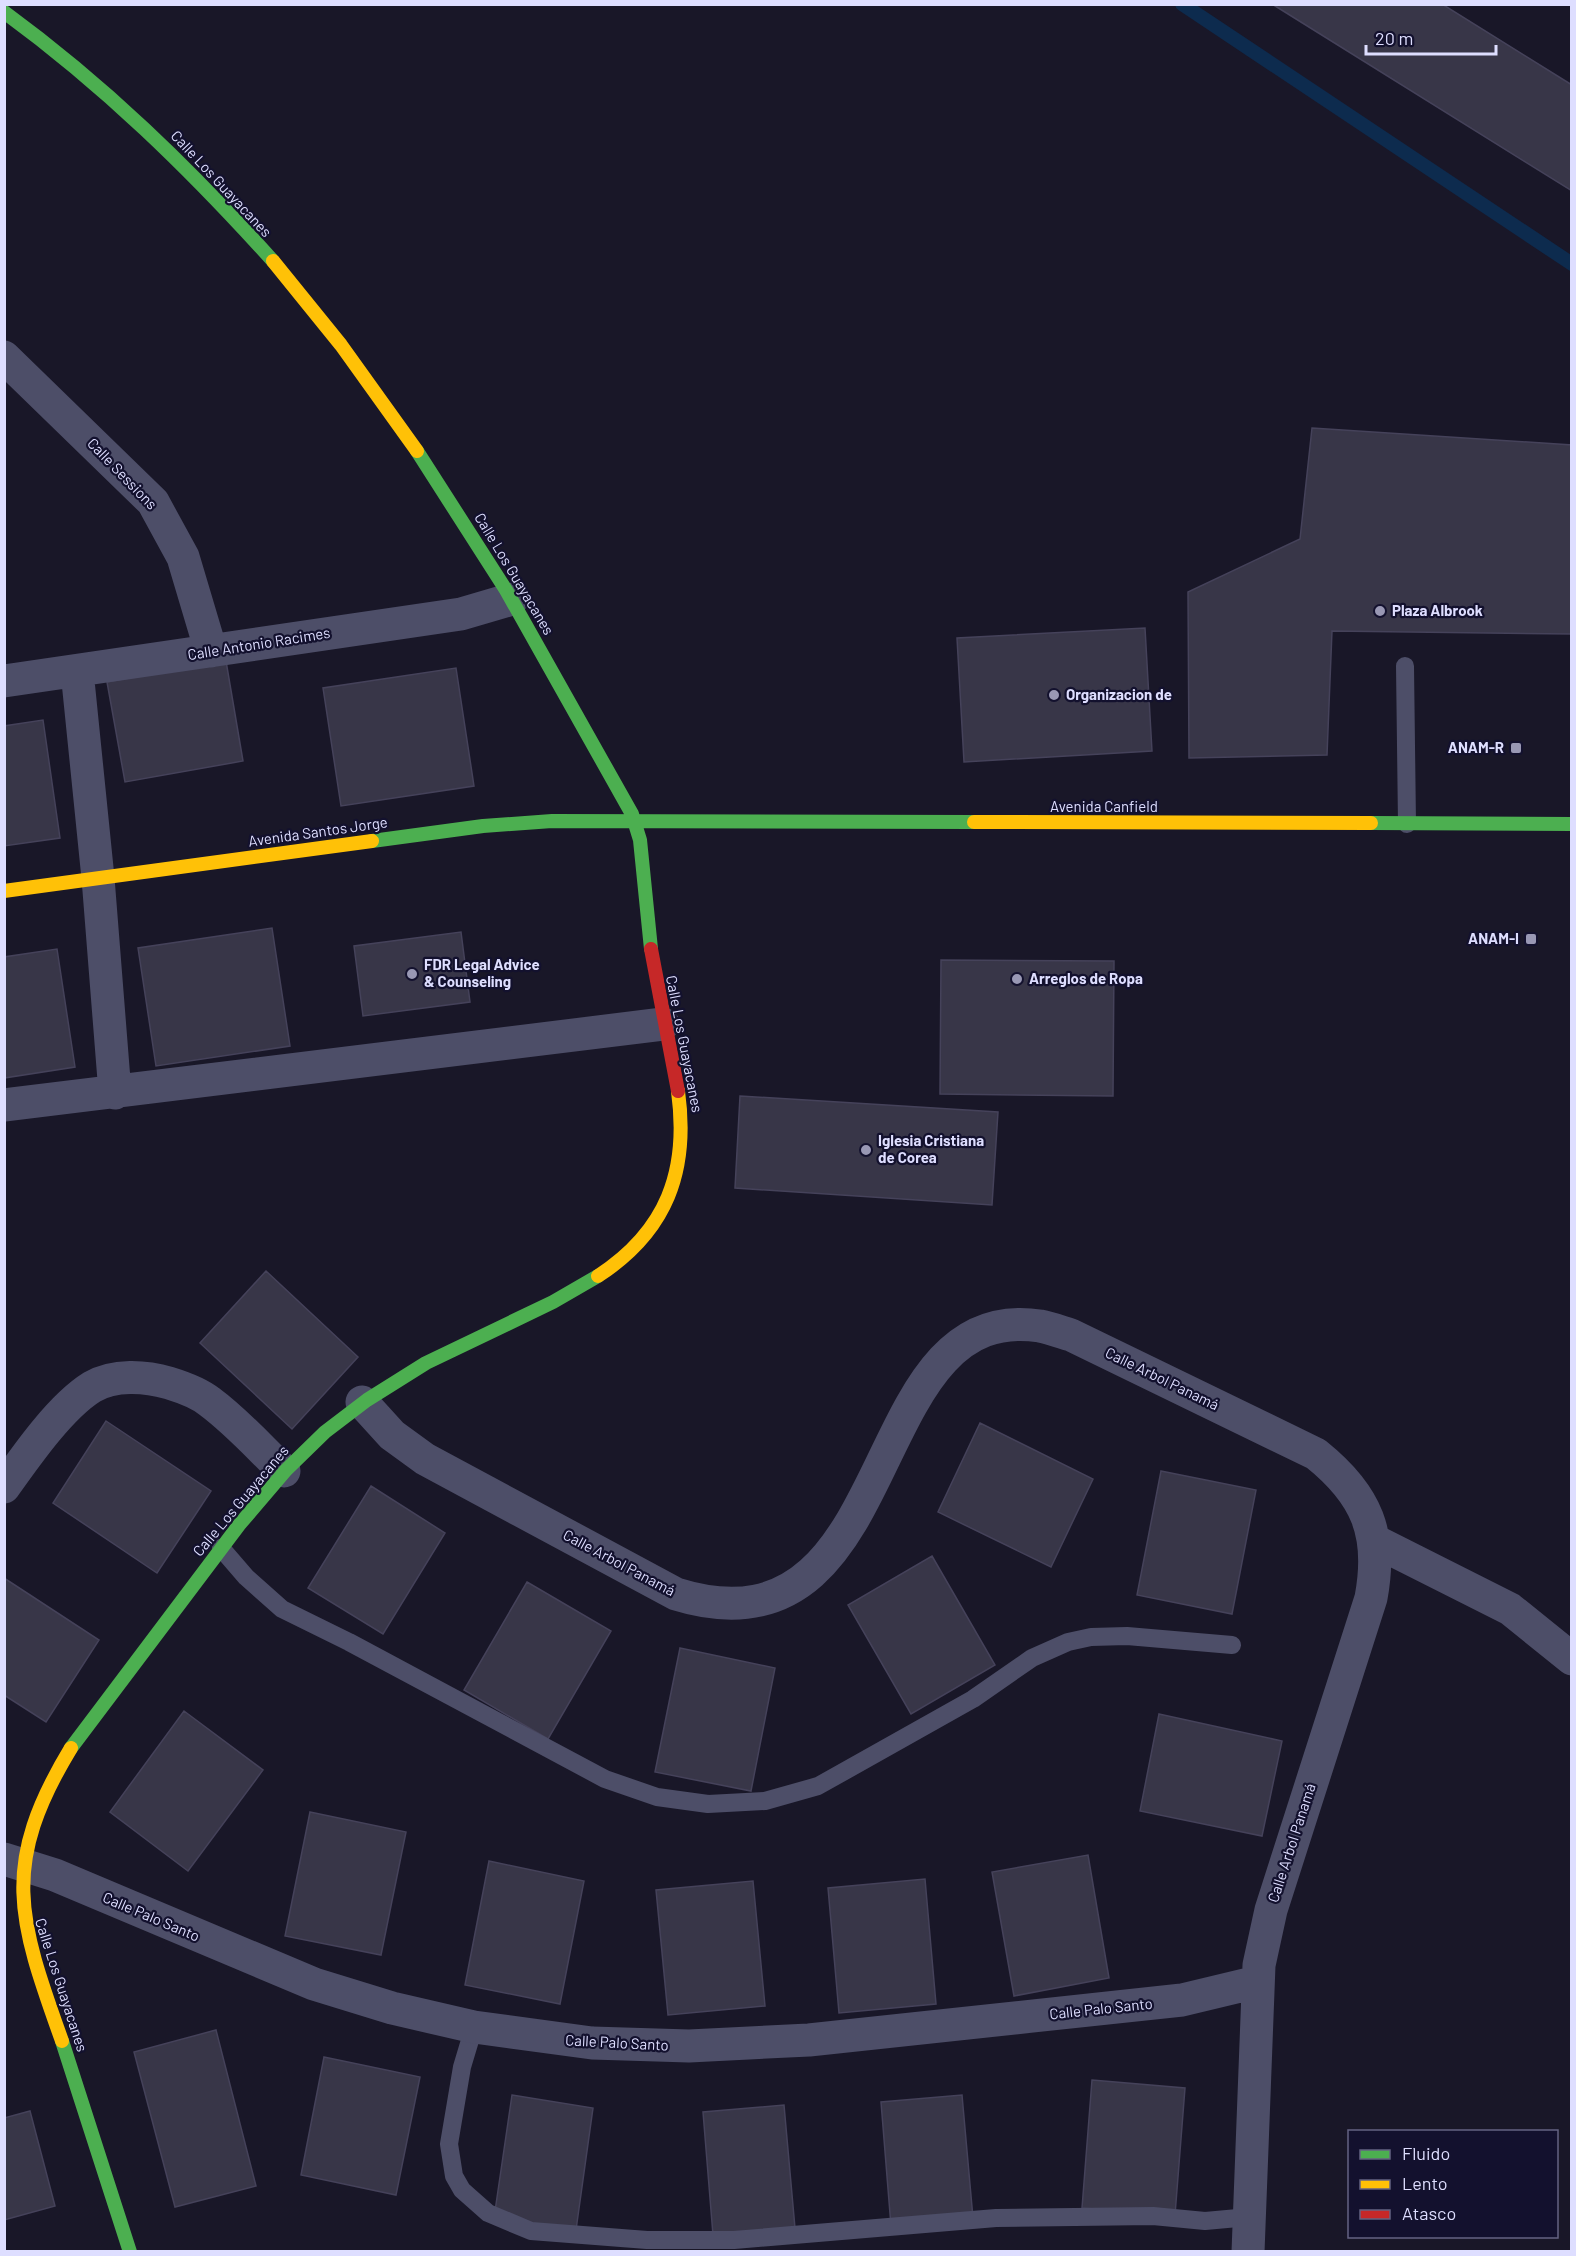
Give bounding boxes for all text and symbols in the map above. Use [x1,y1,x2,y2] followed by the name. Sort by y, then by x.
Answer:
[1366,18,1496,56] scale bar
[1375,27,1413,49] text: 20 m
[168,126,276,240] street label: Calle Los Guayacanes
[84,434,161,513] street label: Calle Sessions
[471,509,558,638] street label: Calle Los Guayacanes
[1392,601,1483,619] place label: Plaza Albrook
[1373,604,1387,618] marker: Plaza Albrook
[186,623,331,663] street label: Calle Antonio Racimes
[1066,685,1172,703] place label: Organizacion de
[1047,688,1061,702] marker: Organizacion de
[1448,738,1504,756] place label: ANAM-R
[1509,741,1523,755] marker: ANAM-R
[1050,797,1158,815] street label: Avenida Canfield
[247,812,389,850] street label: Avenida Santos Jorge
[1468,929,1519,947] place label: ANAM-I
[1524,932,1538,946] marker: ANAM-I
[424,955,540,990] place label: FDR Legal Advice & Counseling
[405,967,419,981] marker: FDR Legal Advice & Counseling
[1029,969,1143,987] place label: Arreglos de Ropa
[1010,972,1024,986] marker: Arreglos de Ropa
[663,974,707,1114] street label: Calle Los Guayacanes
[878,1131,984,1166] place label: Iglesia Cristiana de Corea
[859,1143,873,1157] marker: Iglesia Cristiana de Corea
[1103,1343,1222,1413] street label: Calle Arbol Panamá
[189,1441,292,1559] street label: Calle Los Guayacanes
[560,1525,679,1599] street label: Calle Arbol Panamá
[1263,1781,1319,1905] street label: Calle Arbol Panamá
[100,1888,203,1945] street label: Calle Palo Santo
[32,1916,92,2054] street label: Calle Los Guayacanes
[1048,1994,1153,2022] street label: Calle Palo Santo
[565,2030,669,2054] street label: Calle Palo Santo
[1348,2130,1558,2238] legend
[1402,2142,1450,2164] text: Fluido
[1402,2172,1448,2194] text: Lento
[1402,2202,1456,2224] text: Atasco

